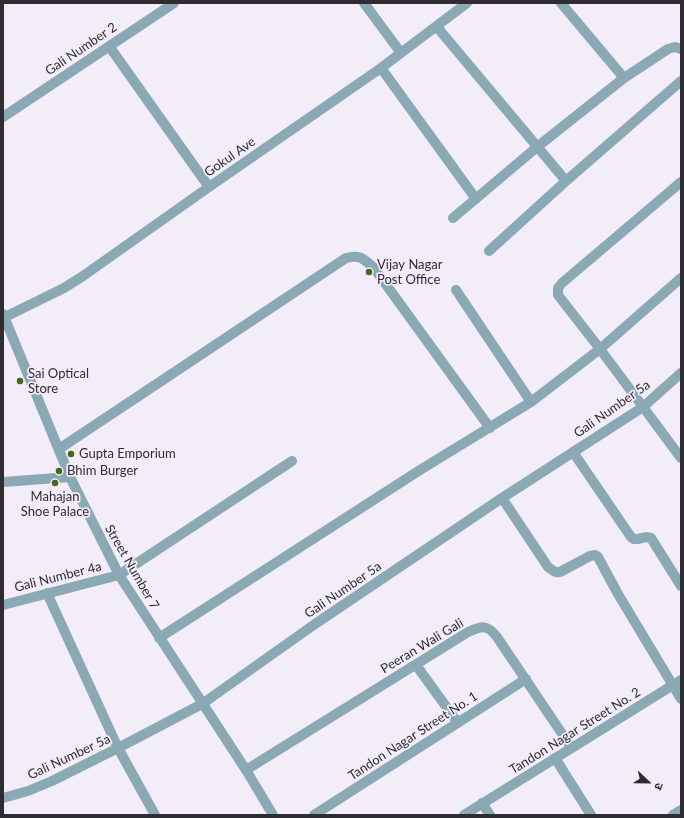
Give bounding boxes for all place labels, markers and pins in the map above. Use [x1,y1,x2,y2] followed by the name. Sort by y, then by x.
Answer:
[377,257,443,288] place label: Vijay Nagar Post Office
[364,267,374,277] marker: Vijay Nagar Post Office
[28,366,89,397] place label: Sai Optical Store
[15,376,25,386] marker: Sai Optical Store
[79,446,176,462] place label: Gupta Emporium
[66,449,76,459] marker: Gupta Emporium
[67,463,138,479] place label: Bhim Burger
[54,466,64,476] marker: Bhim Burger
[50,478,60,488] marker: Mahajan Shoe Palace
[21,489,89,520] place label: Mahajan Shoe Palace

